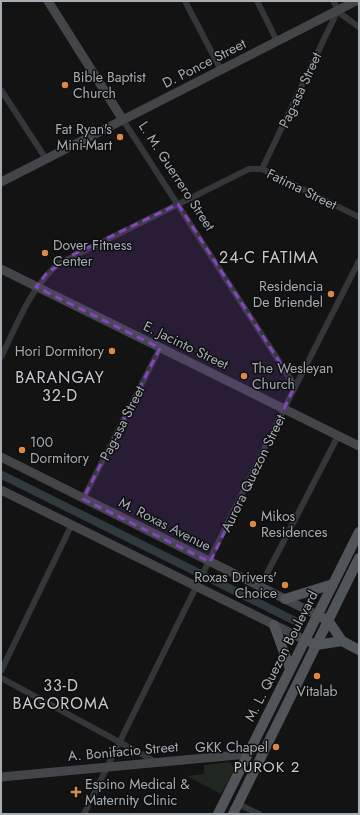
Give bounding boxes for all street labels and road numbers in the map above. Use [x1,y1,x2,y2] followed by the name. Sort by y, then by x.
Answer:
[159,33,250,93] street label: D. Ponce Street
[274,48,327,131] street label: Pag-asa Street
[134,117,220,235] street label: L. M. Guerrero Street
[264,163,341,215] street label: Fatima Street
[140,316,233,375] street label: E. Jacinto Street
[95,382,150,464] street label: Pag-asa Street
[216,410,290,535] street label: Aurora Quezon Street
[115,492,215,556] street label: M. Roxas Avenue
[239,587,323,725] street label: M. L. Quezon Boulevard
[67,736,180,766] street label: A. Bonifacio Street

